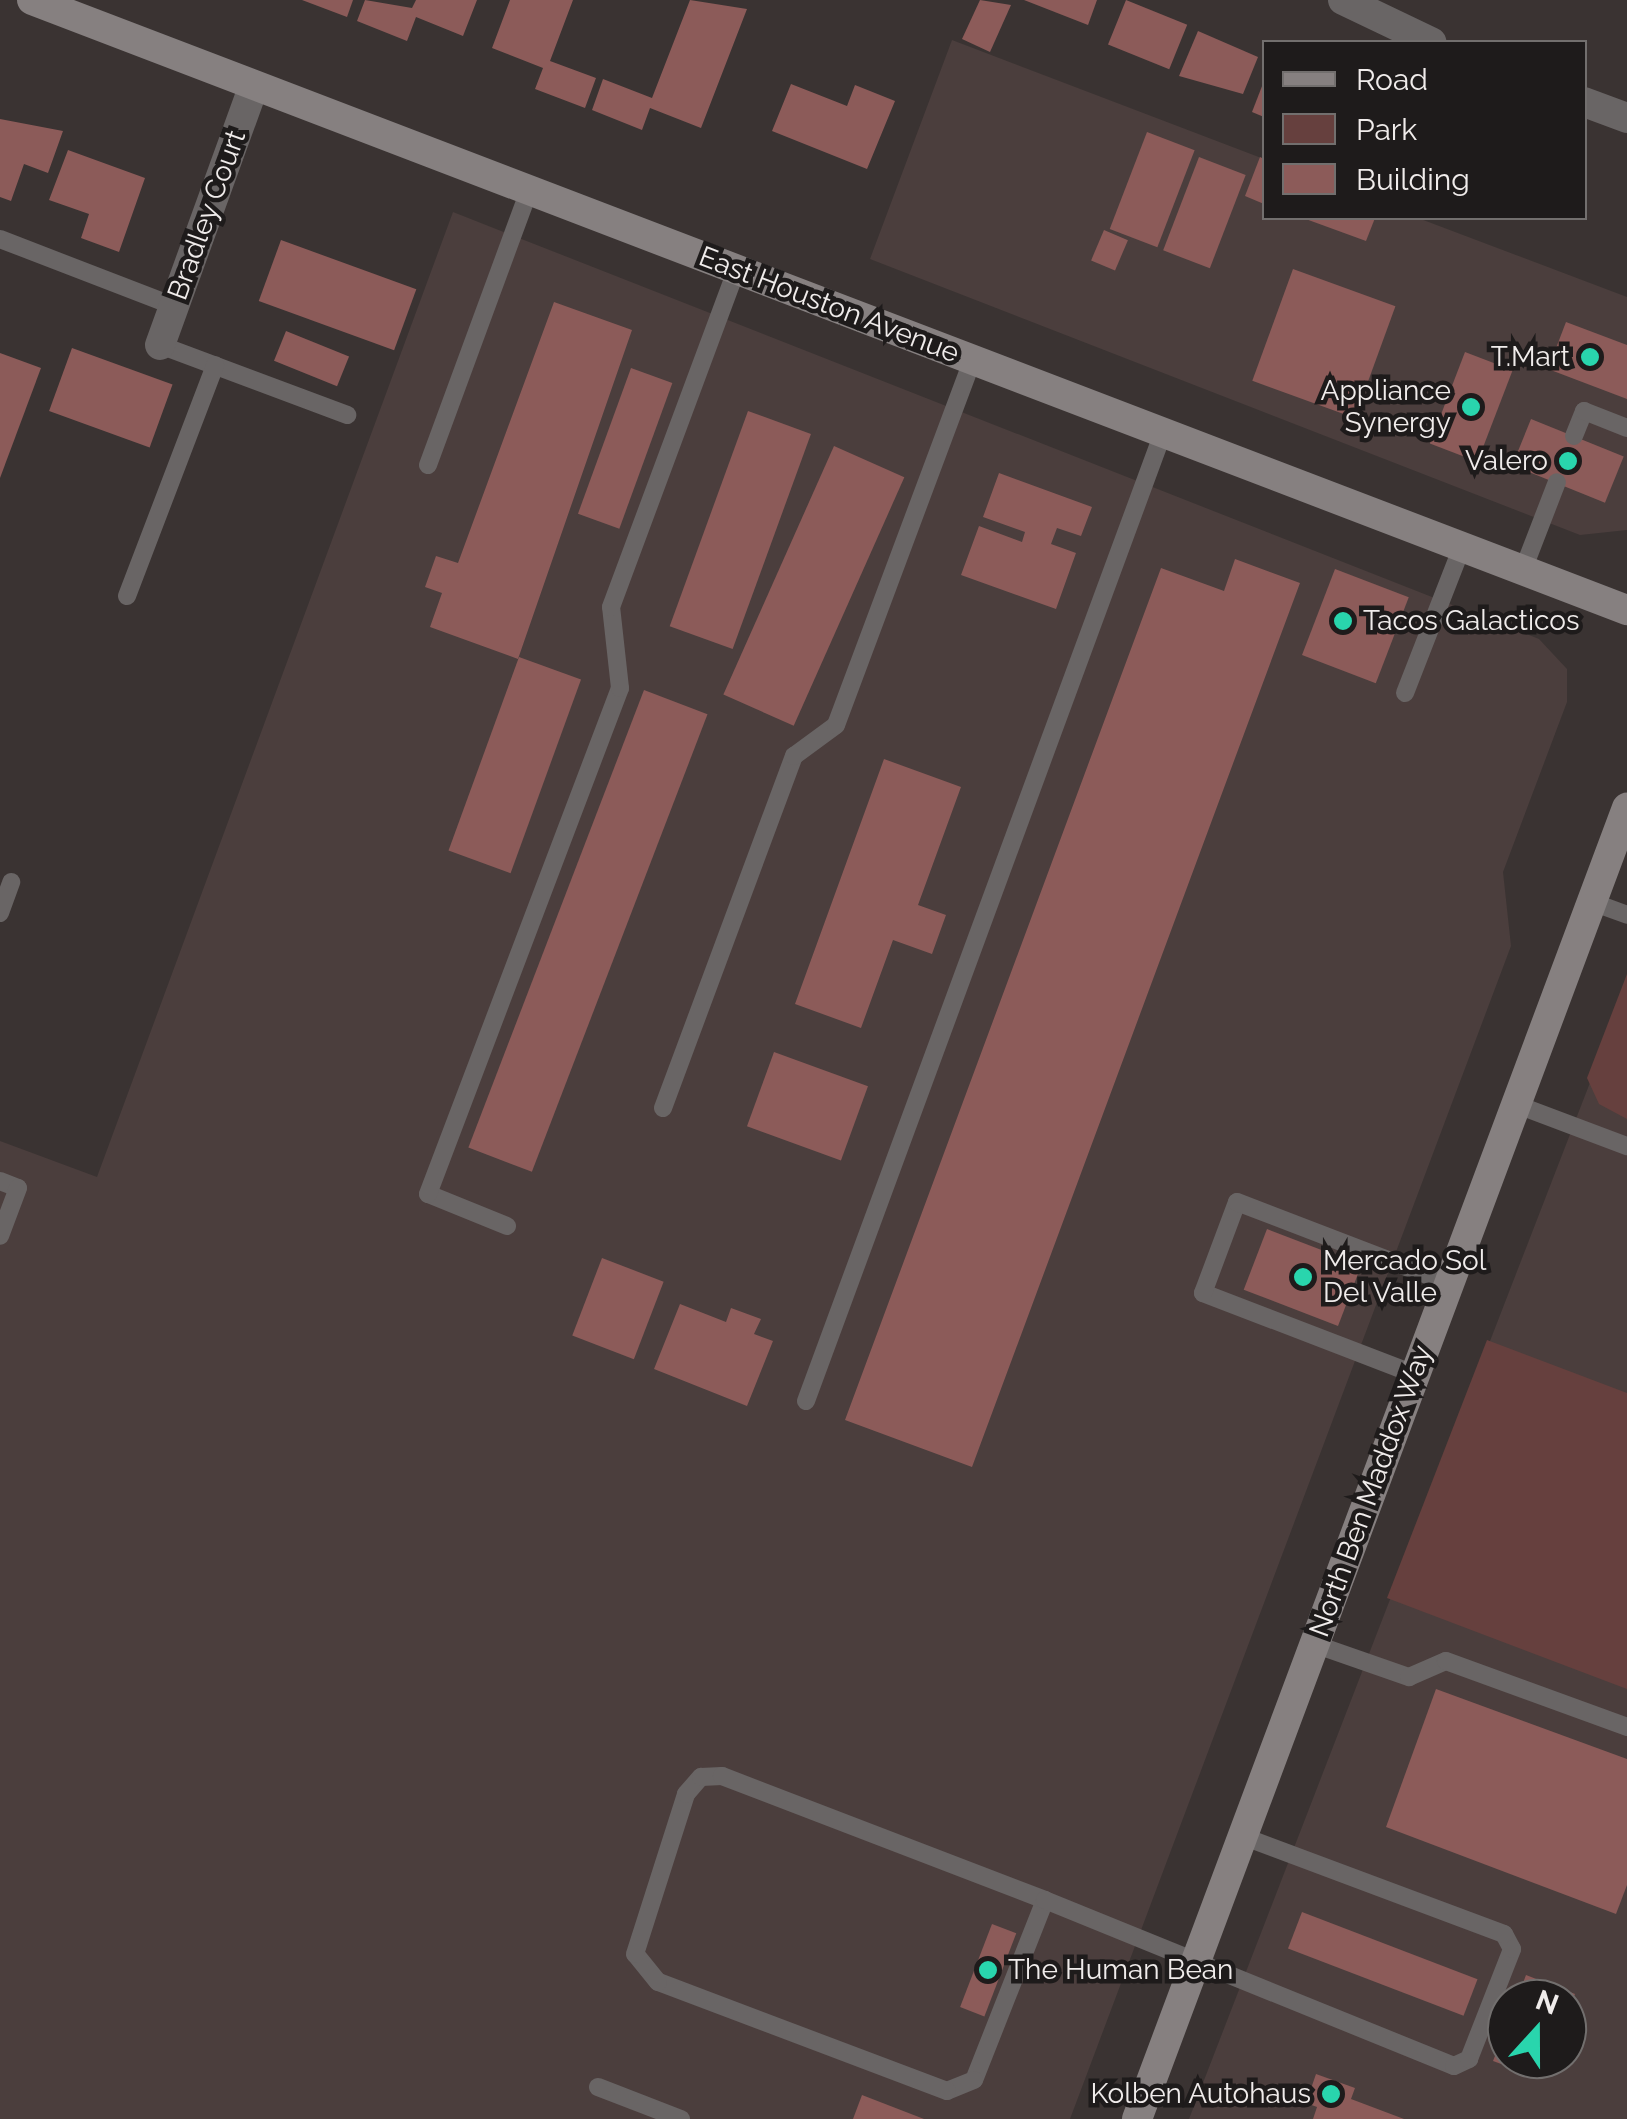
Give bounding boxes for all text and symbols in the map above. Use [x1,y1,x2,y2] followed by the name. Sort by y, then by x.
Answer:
[1262,40,1587,220] legend
[1356,62,1428,97] text: Road
[1356,112,1417,147] text: Park
[161,125,253,305] street label: Bradley Court
[1356,162,1470,197] text: Building
[694,240,964,370] street label: East Houston Avenue
[1491,340,1570,374] place label: T.Mart
[1579,346,1601,368] marker: T.Mart
[1321,374,1451,440] place label: Appliance Synergy
[1460,396,1482,418] marker: Appliance Synergy
[1465,444,1548,478] place label: Valero
[1557,450,1579,472] marker: Valero
[1363,604,1579,638] place label: Tacos Galacticos
[1332,610,1354,632] marker: Tacos Galacticos
[1323,1244,1486,1310] place label: Mercado Sol Del Valle
[1292,1266,1314,1288] marker: Mercado Sol Del Valle
[1302,1340,1440,1642] street label: North Ben Maddox Way
[1008,1953,1233,1987] place label: The Human Bean
[977,1959,999,1981] marker: The Human Bean
[1487,1979,1587,2079] north arrow
[1531,1983,1563,2022] text: N
[1090,2077,1311,2111] place label: Kolben Autohaus
[1320,2083,1342,2105] marker: Kolben Autohaus

